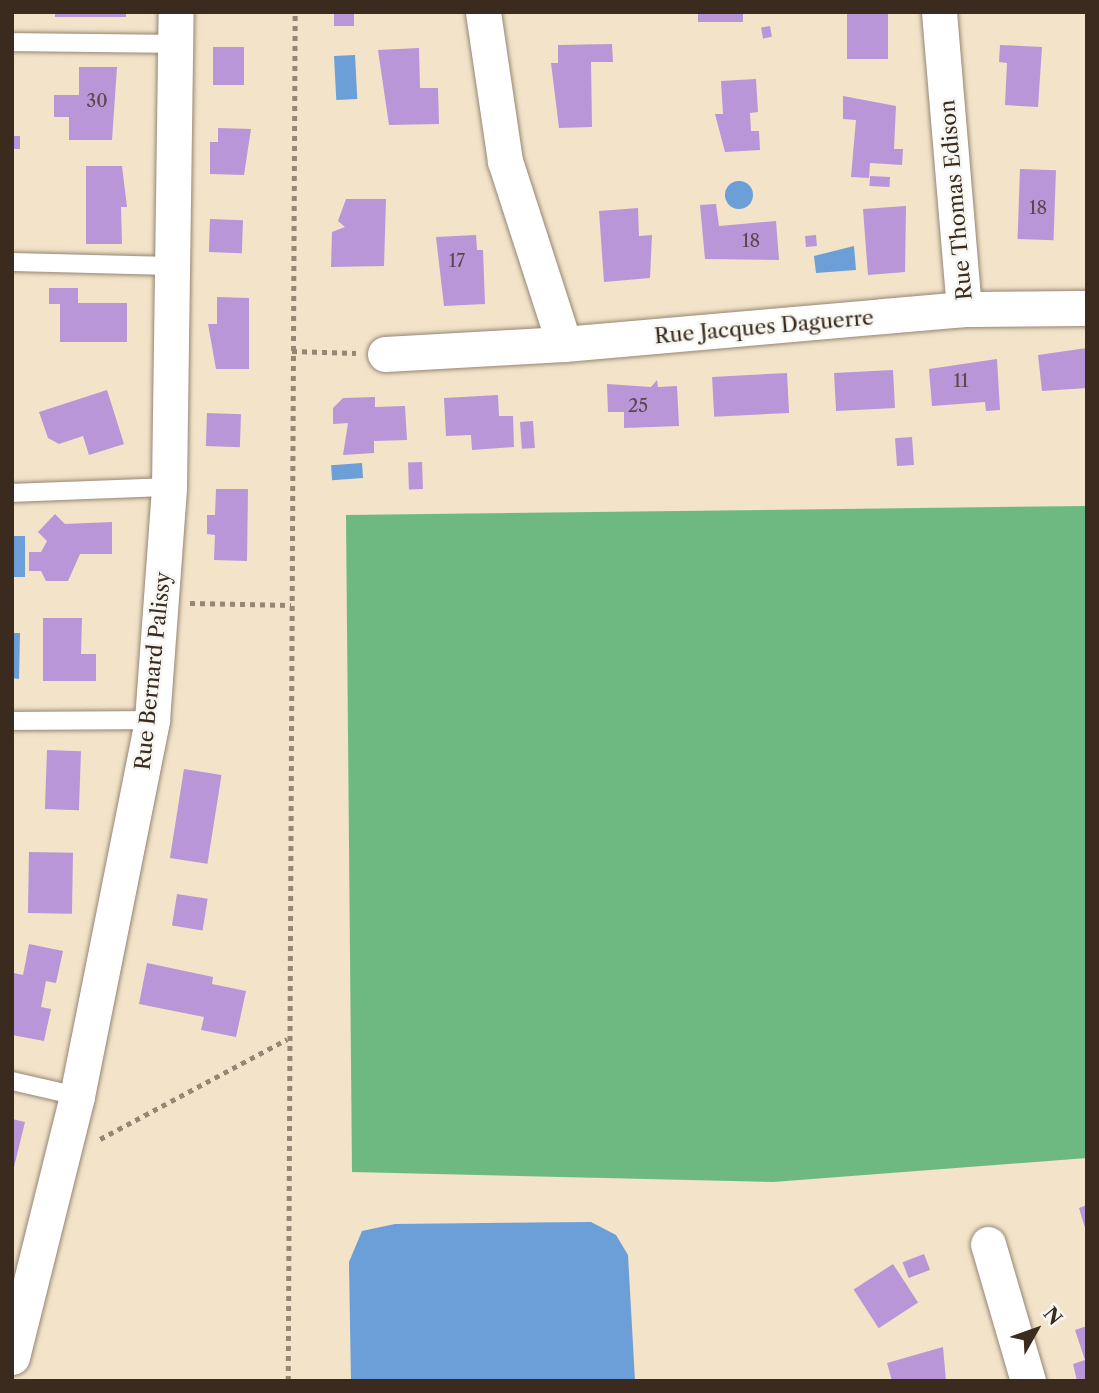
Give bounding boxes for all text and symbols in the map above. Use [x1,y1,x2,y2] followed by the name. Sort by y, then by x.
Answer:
[86,90,108,112] house number: 30
[935,98,977,302] street label: Rue Thomas Edison
[1029,197,1047,219] house number: 18
[742,230,760,252] house number: 18
[449,250,465,272] house number: 17
[653,305,875,349] street label: Rue Jacques Daguerre
[953,370,969,392] house number: 11
[628,395,648,417] house number: 25
[130,571,176,771] street label: Rue Bernard Palissy
[1001,1295,1071,1365] north arrow
[1038,1302,1067,1330] text: N

